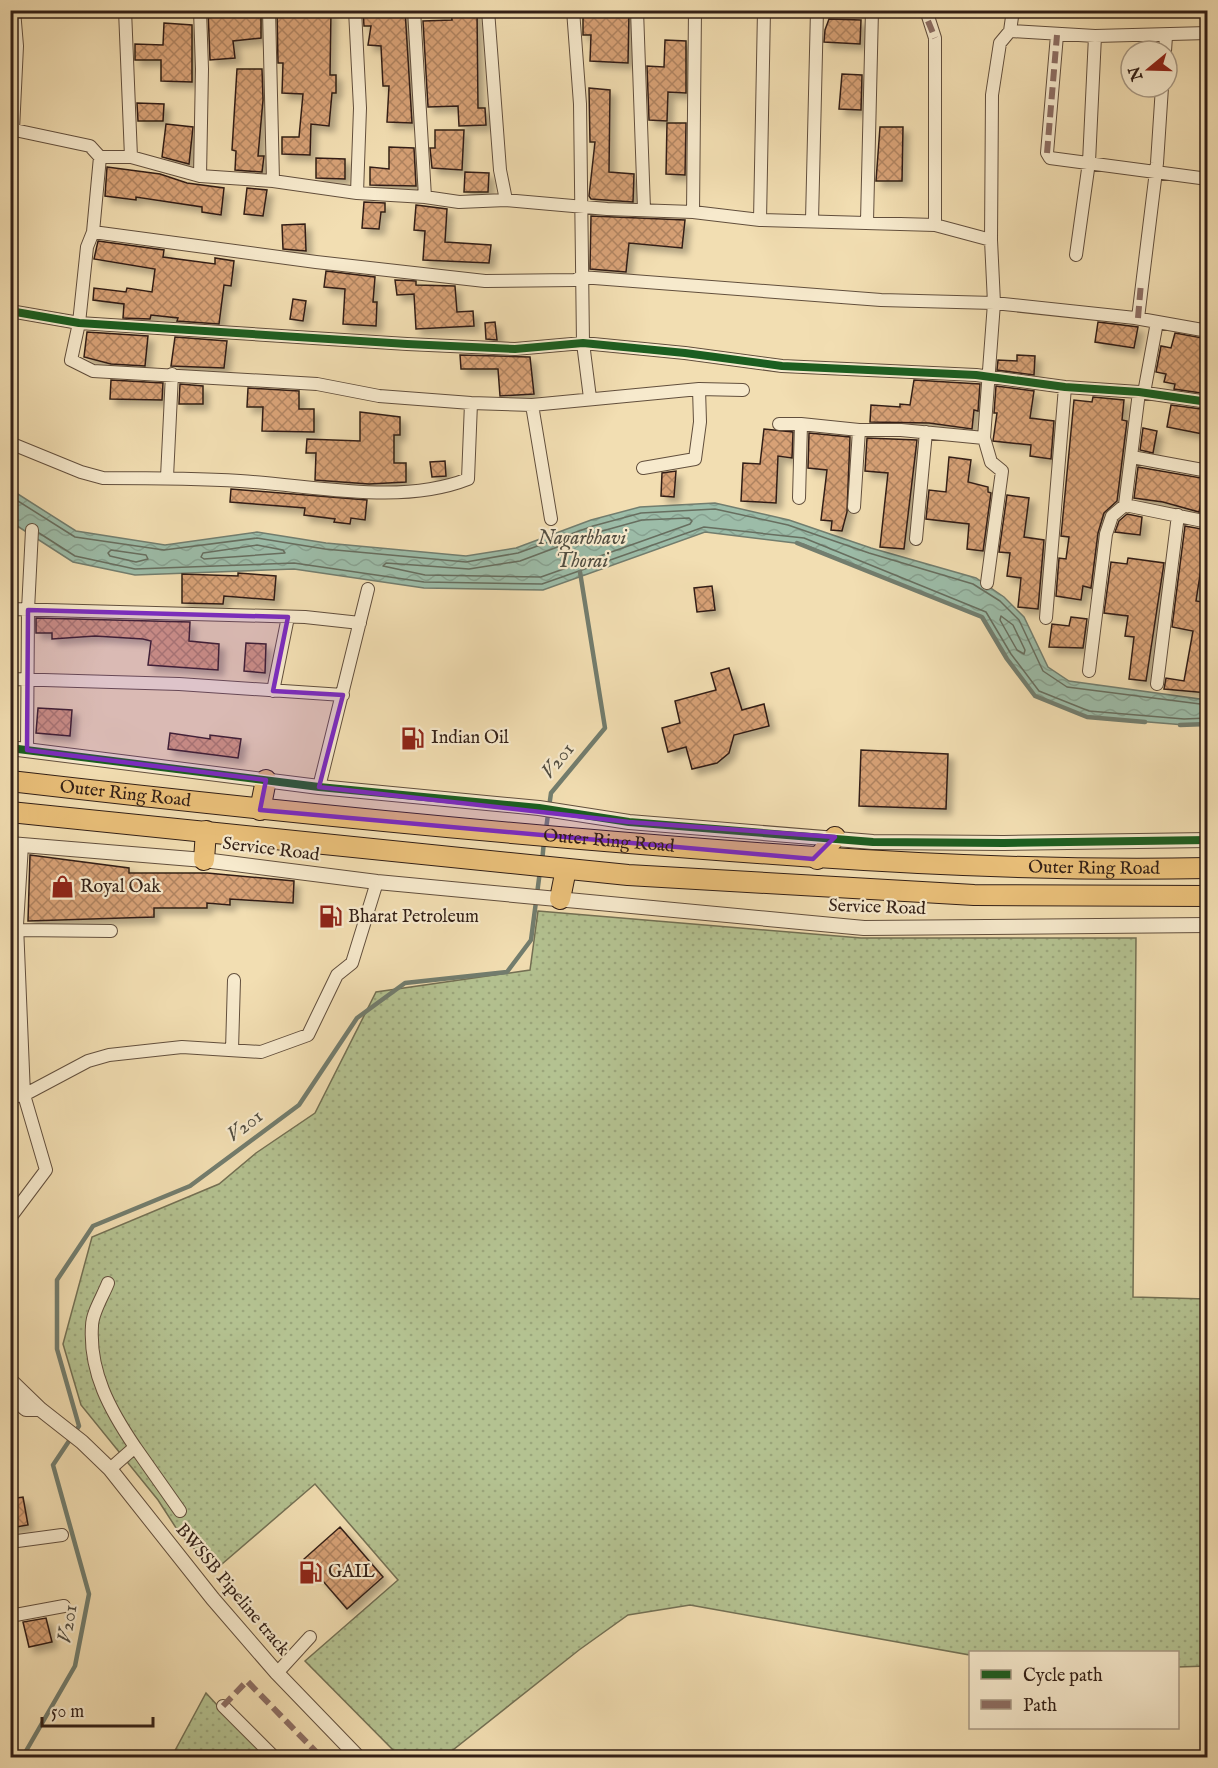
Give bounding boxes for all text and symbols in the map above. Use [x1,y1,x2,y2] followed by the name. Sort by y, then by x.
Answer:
[1119,39,1179,99] north arrow
[1125,63,1149,84] text: N
[538,526,628,574] water label: Nagarbhavi Thorai
[400,725,426,751] fuel station icon: Indian Oil
[431,727,509,750] place label: Indian Oil
[536,738,580,784] water label: V201
[59,775,192,813] street label: Outer Ring Road
[542,824,676,858] street label: Outer Ring Road
[221,833,321,867] street label: Service Road
[1028,856,1160,880] street label: Outer Ring Road
[49,874,75,900] shop icon: Royal Oak
[80,876,161,899] place label: Royal Oak
[828,895,926,921] street label: Service Road
[317,904,343,930] fuel station icon: Bharat Petroleum
[348,906,479,929] place label: Bharat Petroleum
[222,1104,268,1148] water label: V201
[170,1519,294,1661] street label: BWSSB Pipeline track
[297,1559,323,1585] fuel station icon: GAIL
[328,1561,375,1584] place label: GAIL
[52,1602,84,1646] water label: V201
[969,1651,1179,1729] legend
[1023,1665,1103,1688] text: Cycle path
[42,1690,153,1728] scale bar
[1023,1695,1057,1718] text: Path
[51,1701,84,1724] text: 50 m

